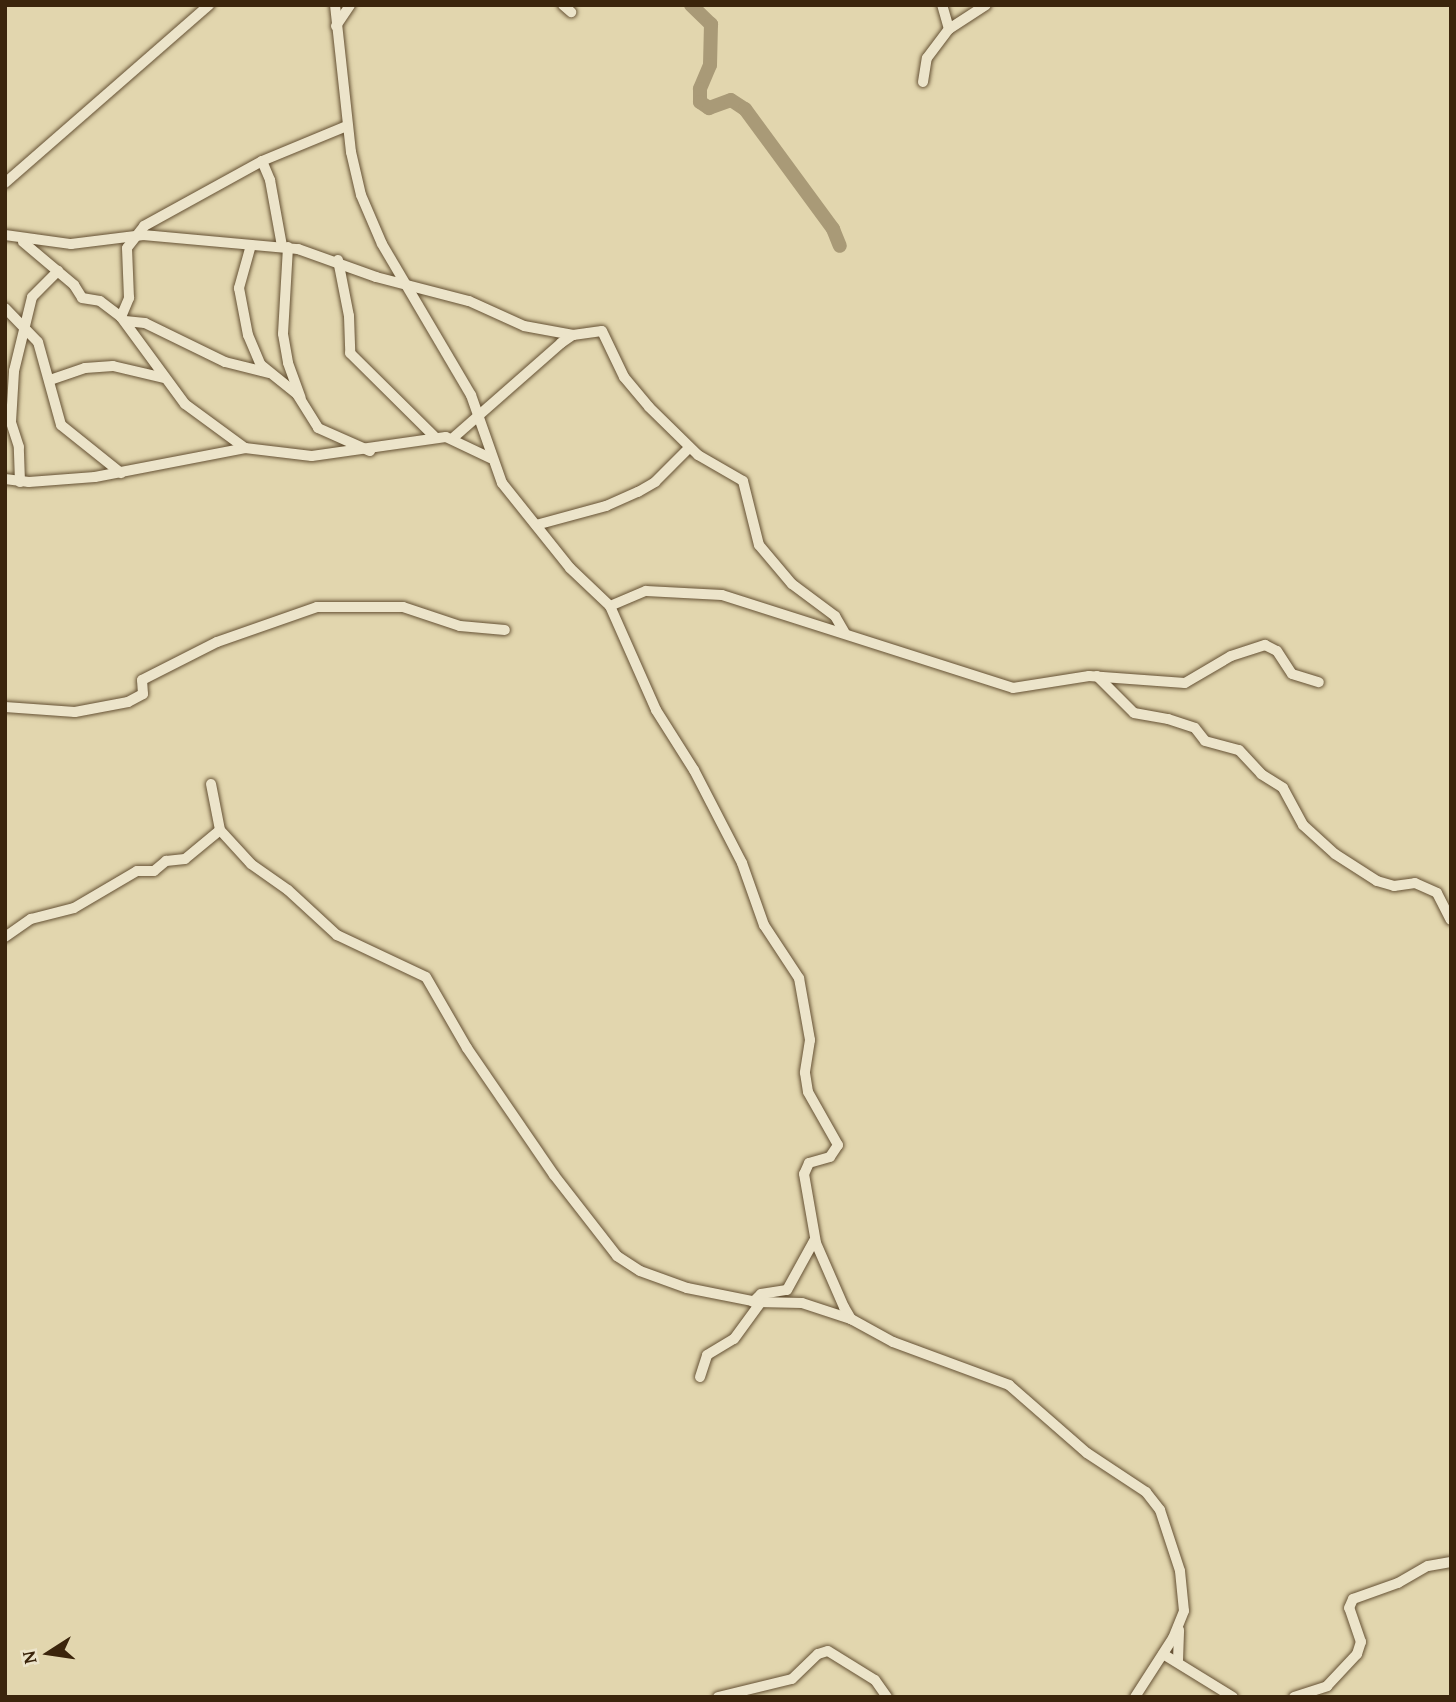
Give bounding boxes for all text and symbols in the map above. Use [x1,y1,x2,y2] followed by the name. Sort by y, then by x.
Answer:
[14,1618,84,1688] north arrow
[13,1648,43,1666] text: N

